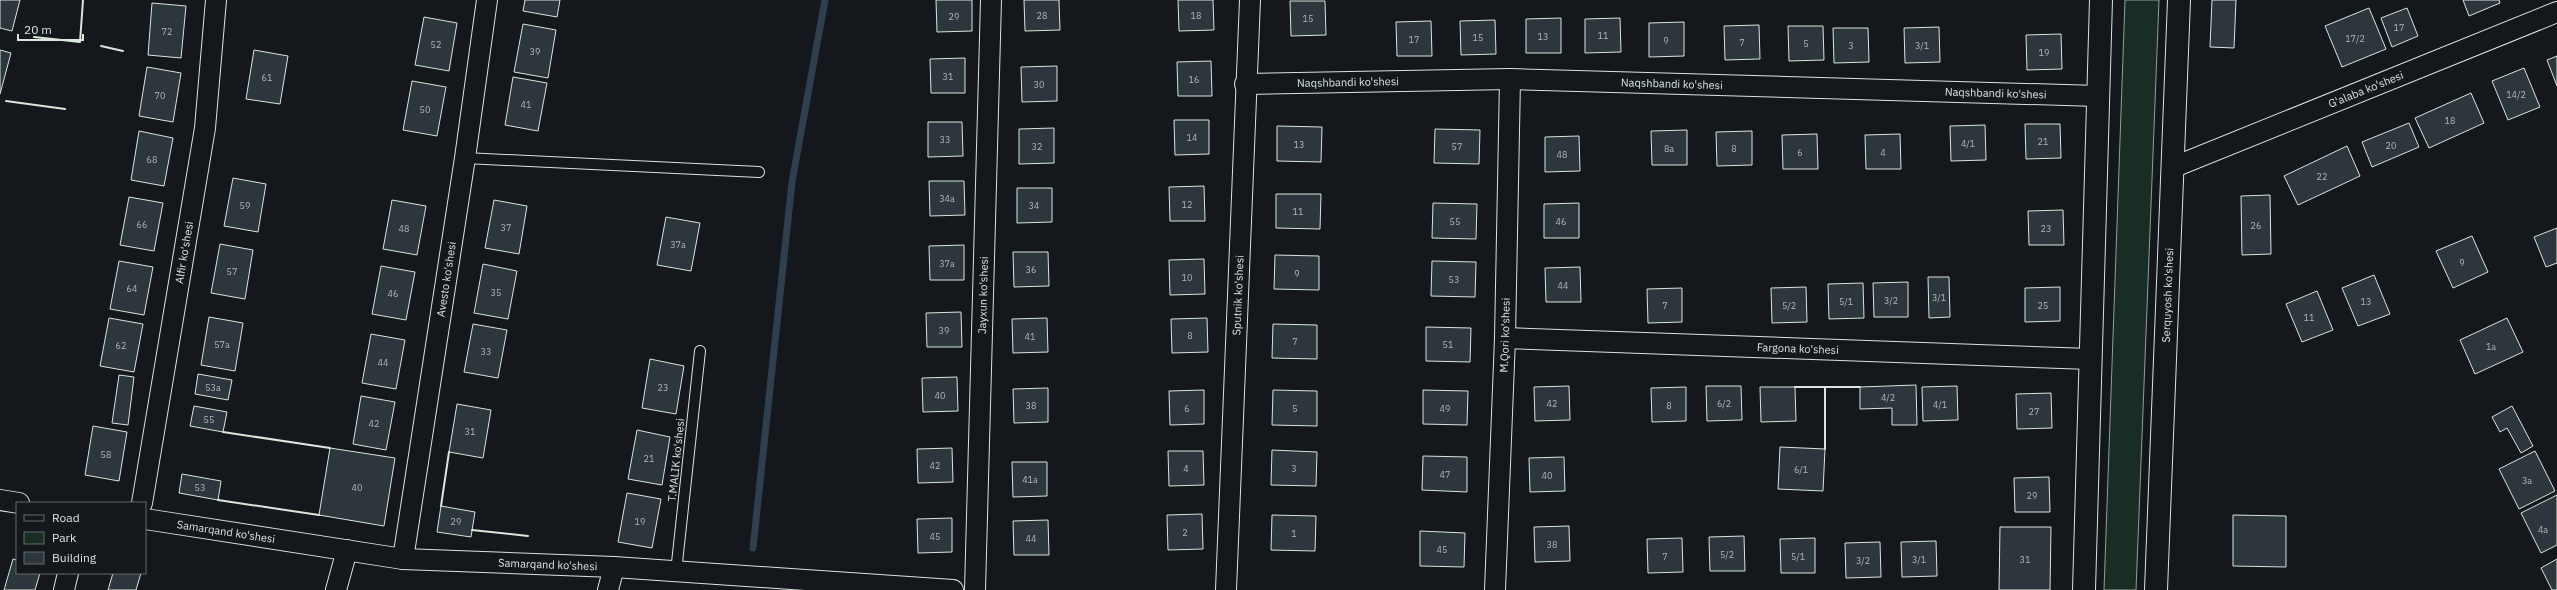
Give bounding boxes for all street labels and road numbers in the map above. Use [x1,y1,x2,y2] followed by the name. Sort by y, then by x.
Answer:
[2326,68,2406,111] street label: G'alaba ko'shesi
[1297,74,1399,90] street label: Naqshbandi ko'shesi
[1621,75,1723,92] street label: Naqshbandi ko'shesi
[1945,85,2047,102] street label: Naqshbandi ko'shesi
[172,220,196,285] street label: Alfir ko'shesi
[434,241,459,318] street label: Avesto ko'shesi
[2159,248,2176,343] street label: Serquyosh ko'shesi
[1229,255,1247,336] street label: Sputnik ko'shesi
[975,256,991,334] street label: Jayxun ko'shesi
[1497,298,1513,373] street label: M.Qori ko'shesi
[1757,340,1839,357] street label: Fargona ko'shesi
[665,418,687,502] street label: T.MALIK ko'shesi
[176,517,276,546] street label: Samarqand ko'shesi
[498,556,598,573] street label: Samarqand ko'shesi

